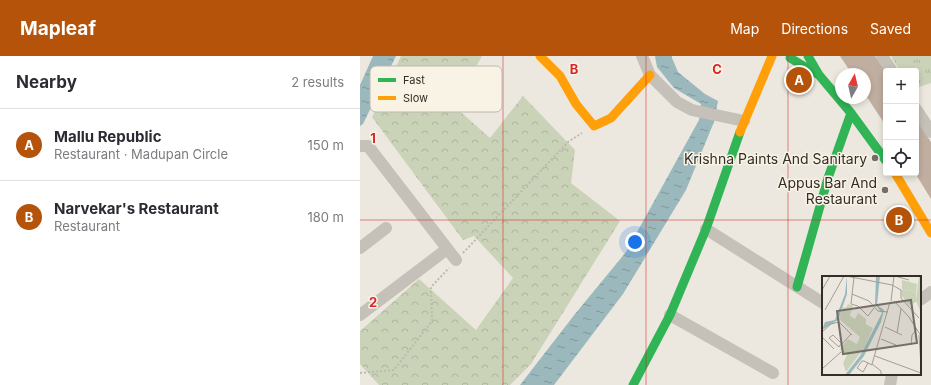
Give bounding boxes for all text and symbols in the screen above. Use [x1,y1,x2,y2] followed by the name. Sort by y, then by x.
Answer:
[20,17,96,40] text: Mapleaf
[730,20,759,37] text: Map
[781,20,848,37] text: Directions
[870,20,911,37] text: Saved
[570,61,579,77] text: B
[712,61,722,77] text: C
[786,65,812,95] pin: A
[370,66,502,112] legend
[835,68,871,104] north arrow
[883,68,919,176] map controls
[883,68,919,104] button: +
[16,72,77,92] text: Nearby
[403,73,425,87] text: Fast
[291,74,344,90] text: 2 results
[403,91,428,105] text: Slow
[883,104,919,140] button: −
[54,127,162,146] text: Mallu Republic
[370,130,376,146] text: 1
[24,137,34,153] text: A
[308,137,344,153] text: 150 m
[883,140,919,176] button: locate
[54,146,228,162] text: Restaurant · Madupan Circle
[684,150,867,167] place label: Krishna Paints And Sanitary
[870,153,880,163] marker: Krishna Paints And Sanitary
[778,174,877,207] place label: Appus Bar And Restaurant
[880,185,890,195] marker: Appus Bar And Restaurant
[54,199,219,218] text: Narvekar's Restaurant
[886,205,912,235] pin: B
[25,209,33,225] text: B
[307,209,344,225] text: 180 m
[54,218,120,234] text: Restaurant
[625,232,645,252] your location
[822,276,921,375] inset map
[369,294,377,310] text: 2

